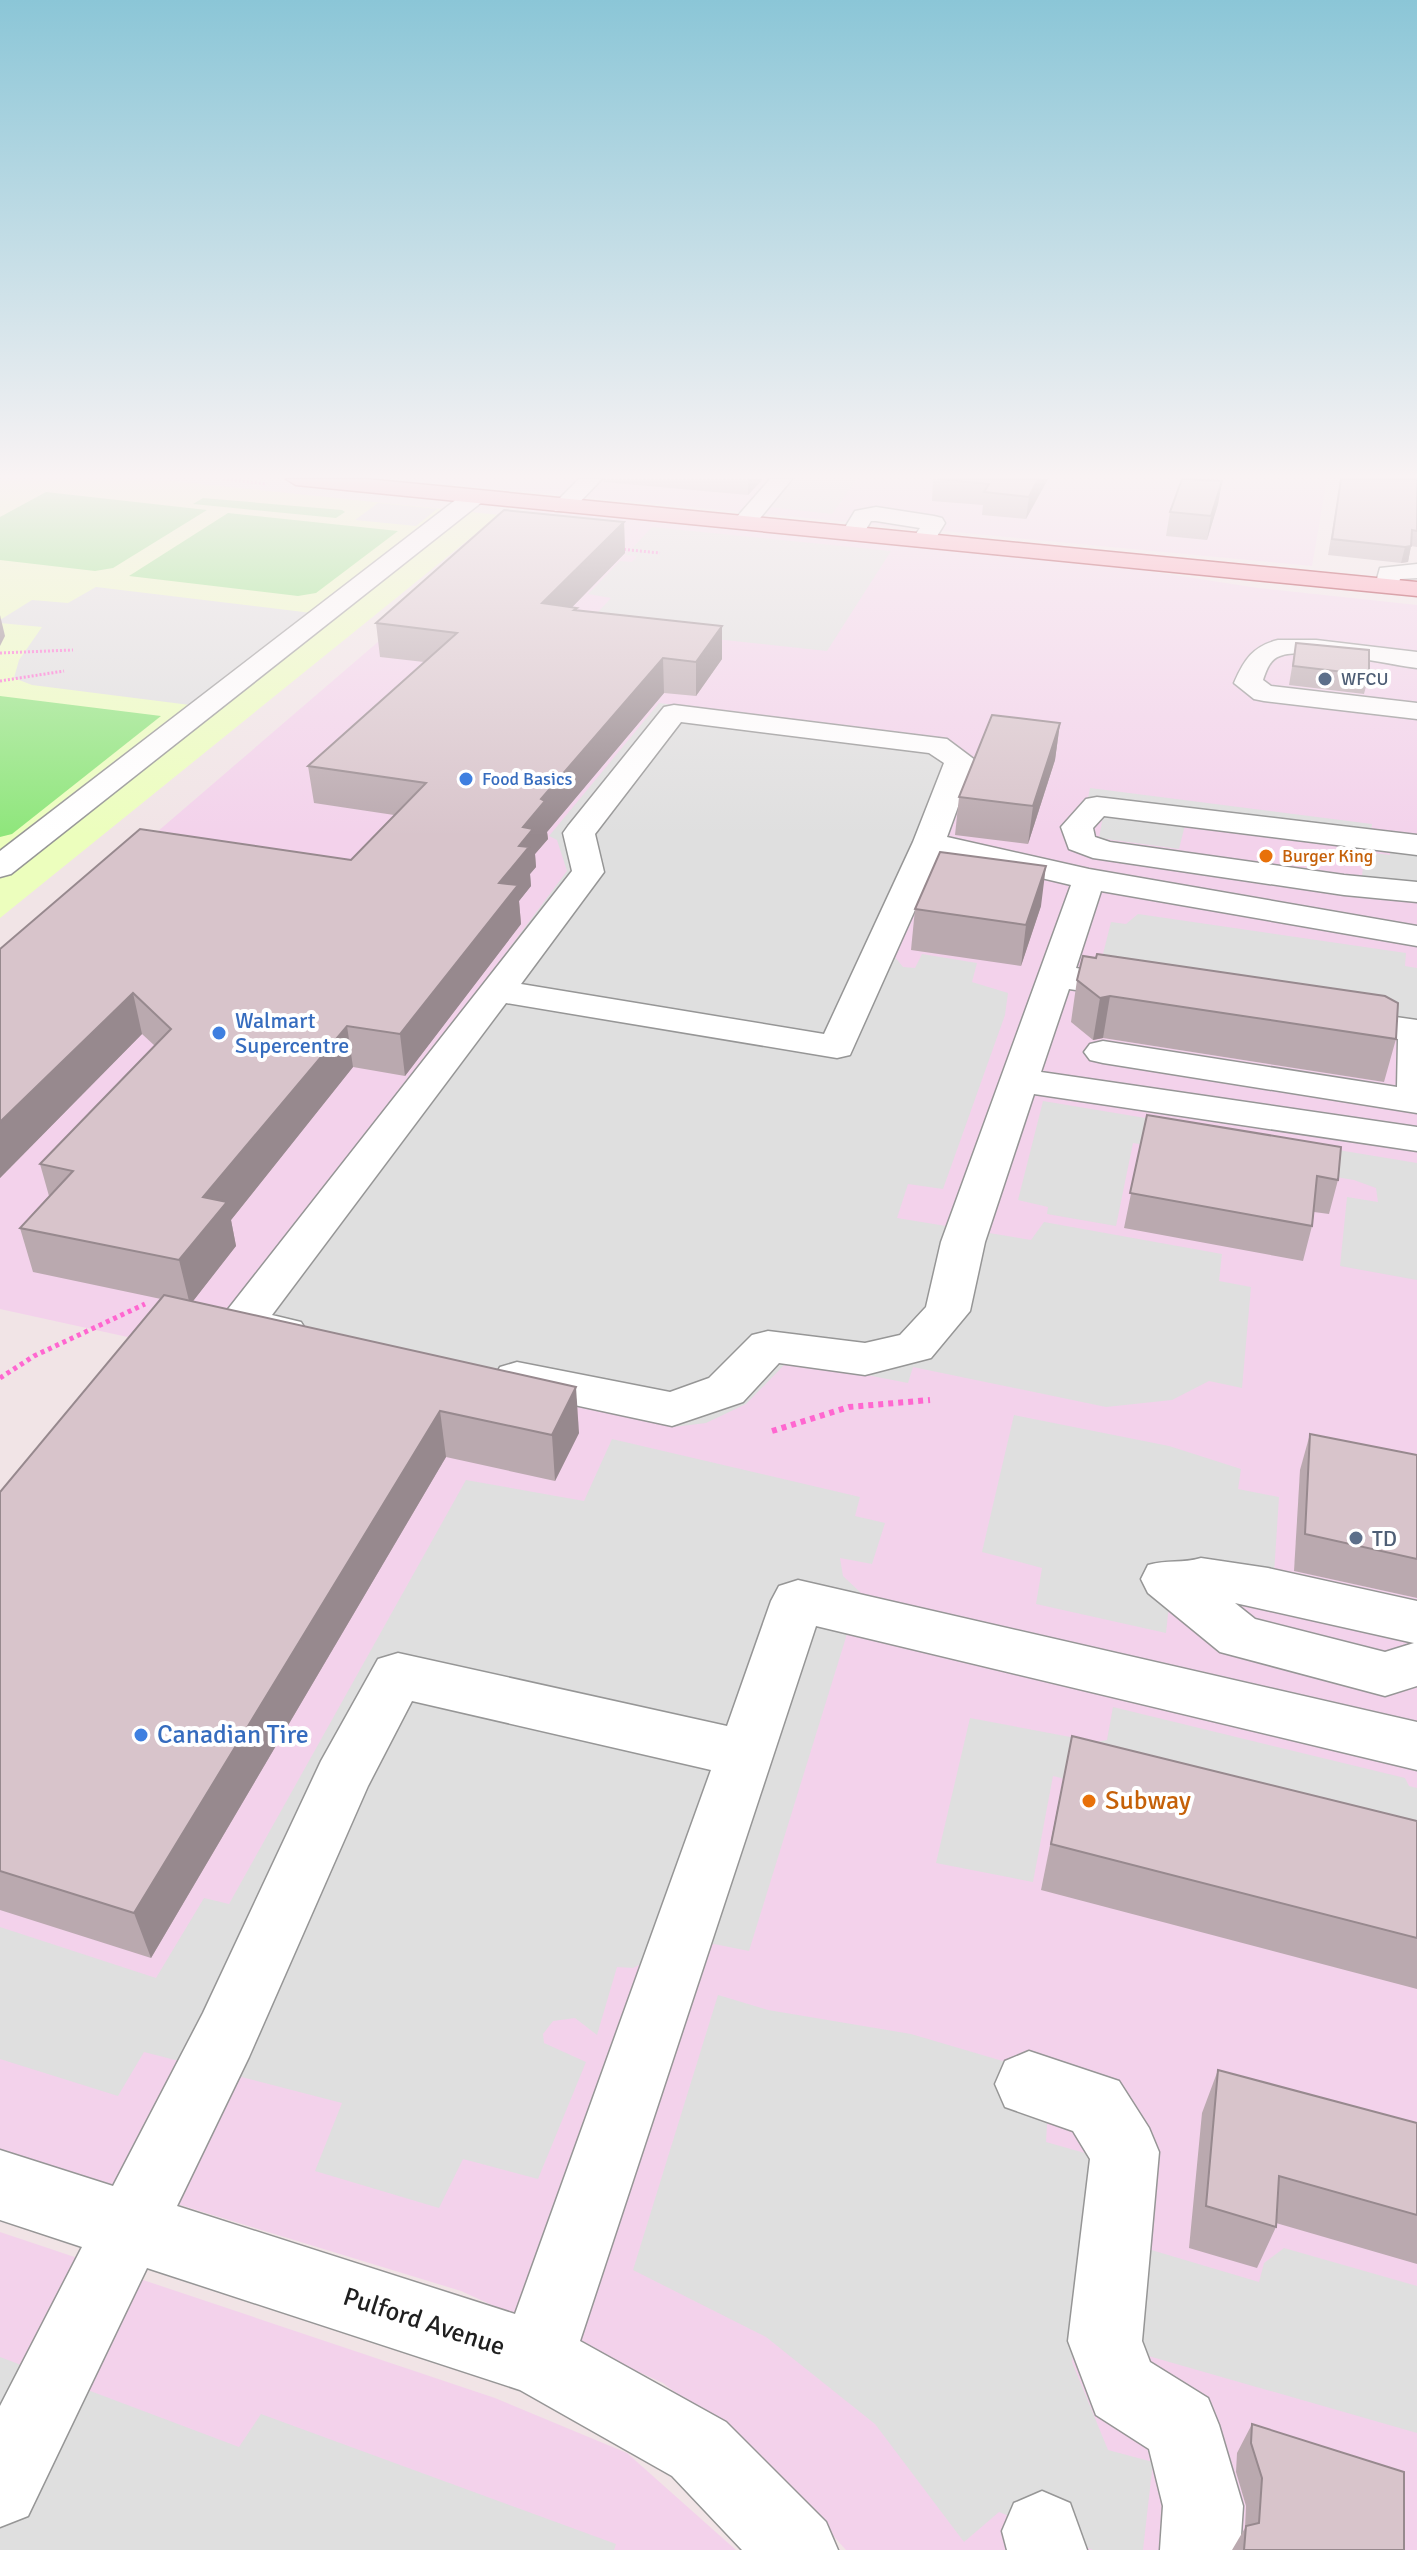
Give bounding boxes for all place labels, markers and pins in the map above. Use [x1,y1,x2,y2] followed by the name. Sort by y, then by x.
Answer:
[1341,668,1389,690] place label: WFCU
[1316,670,1334,688] marker: WFCU
[482,768,572,790] place label: Food Basics
[457,770,475,788] marker: Food Basics
[1282,845,1373,867] place label: Burger King
[1257,847,1275,865] marker: Burger King
[235,1007,349,1059] place label: Walmart Supercentre
[210,1024,228,1042] marker: Walmart Supercentre
[1372,1525,1397,1552] place label: TD
[1347,1529,1365,1547] marker: TD
[157,1719,309,1751] place label: Canadian Tire
[132,1726,150,1744] marker: Canadian Tire
[1105,1785,1191,1817] place label: Subway
[1080,1792,1098,1810] marker: Subway

